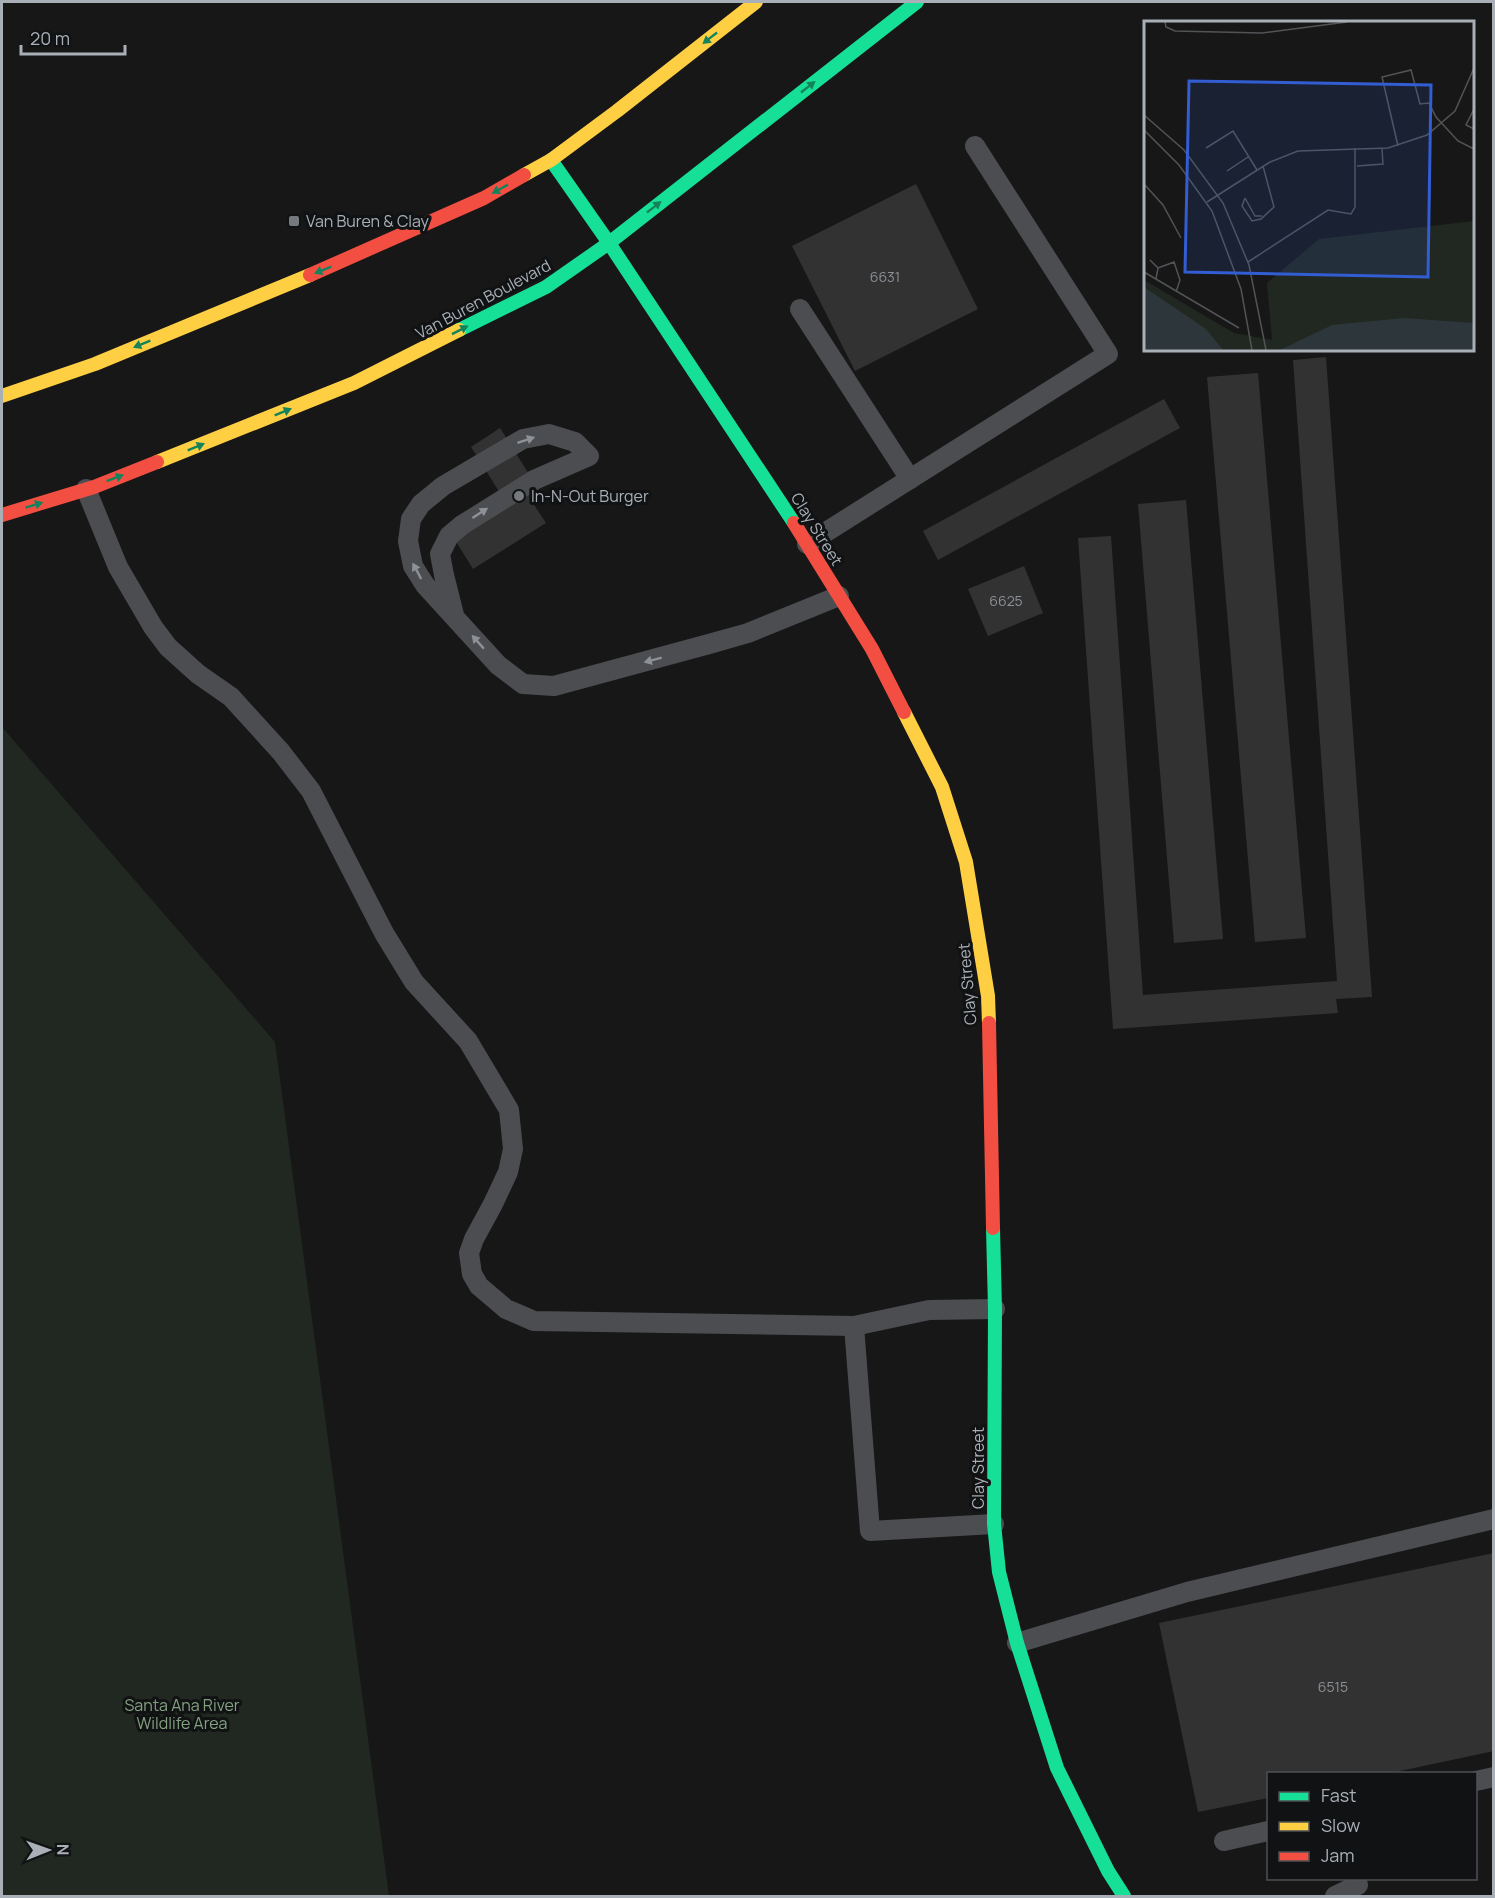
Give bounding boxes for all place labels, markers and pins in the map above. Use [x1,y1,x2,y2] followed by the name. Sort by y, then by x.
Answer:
[306,210,429,232] place label: Van Buren & Clay
[287,214,301,228] marker: Van Buren & Clay
[531,485,649,507] place label: In-N-Out Burger
[512,489,526,503] marker: In-N-Out Burger

